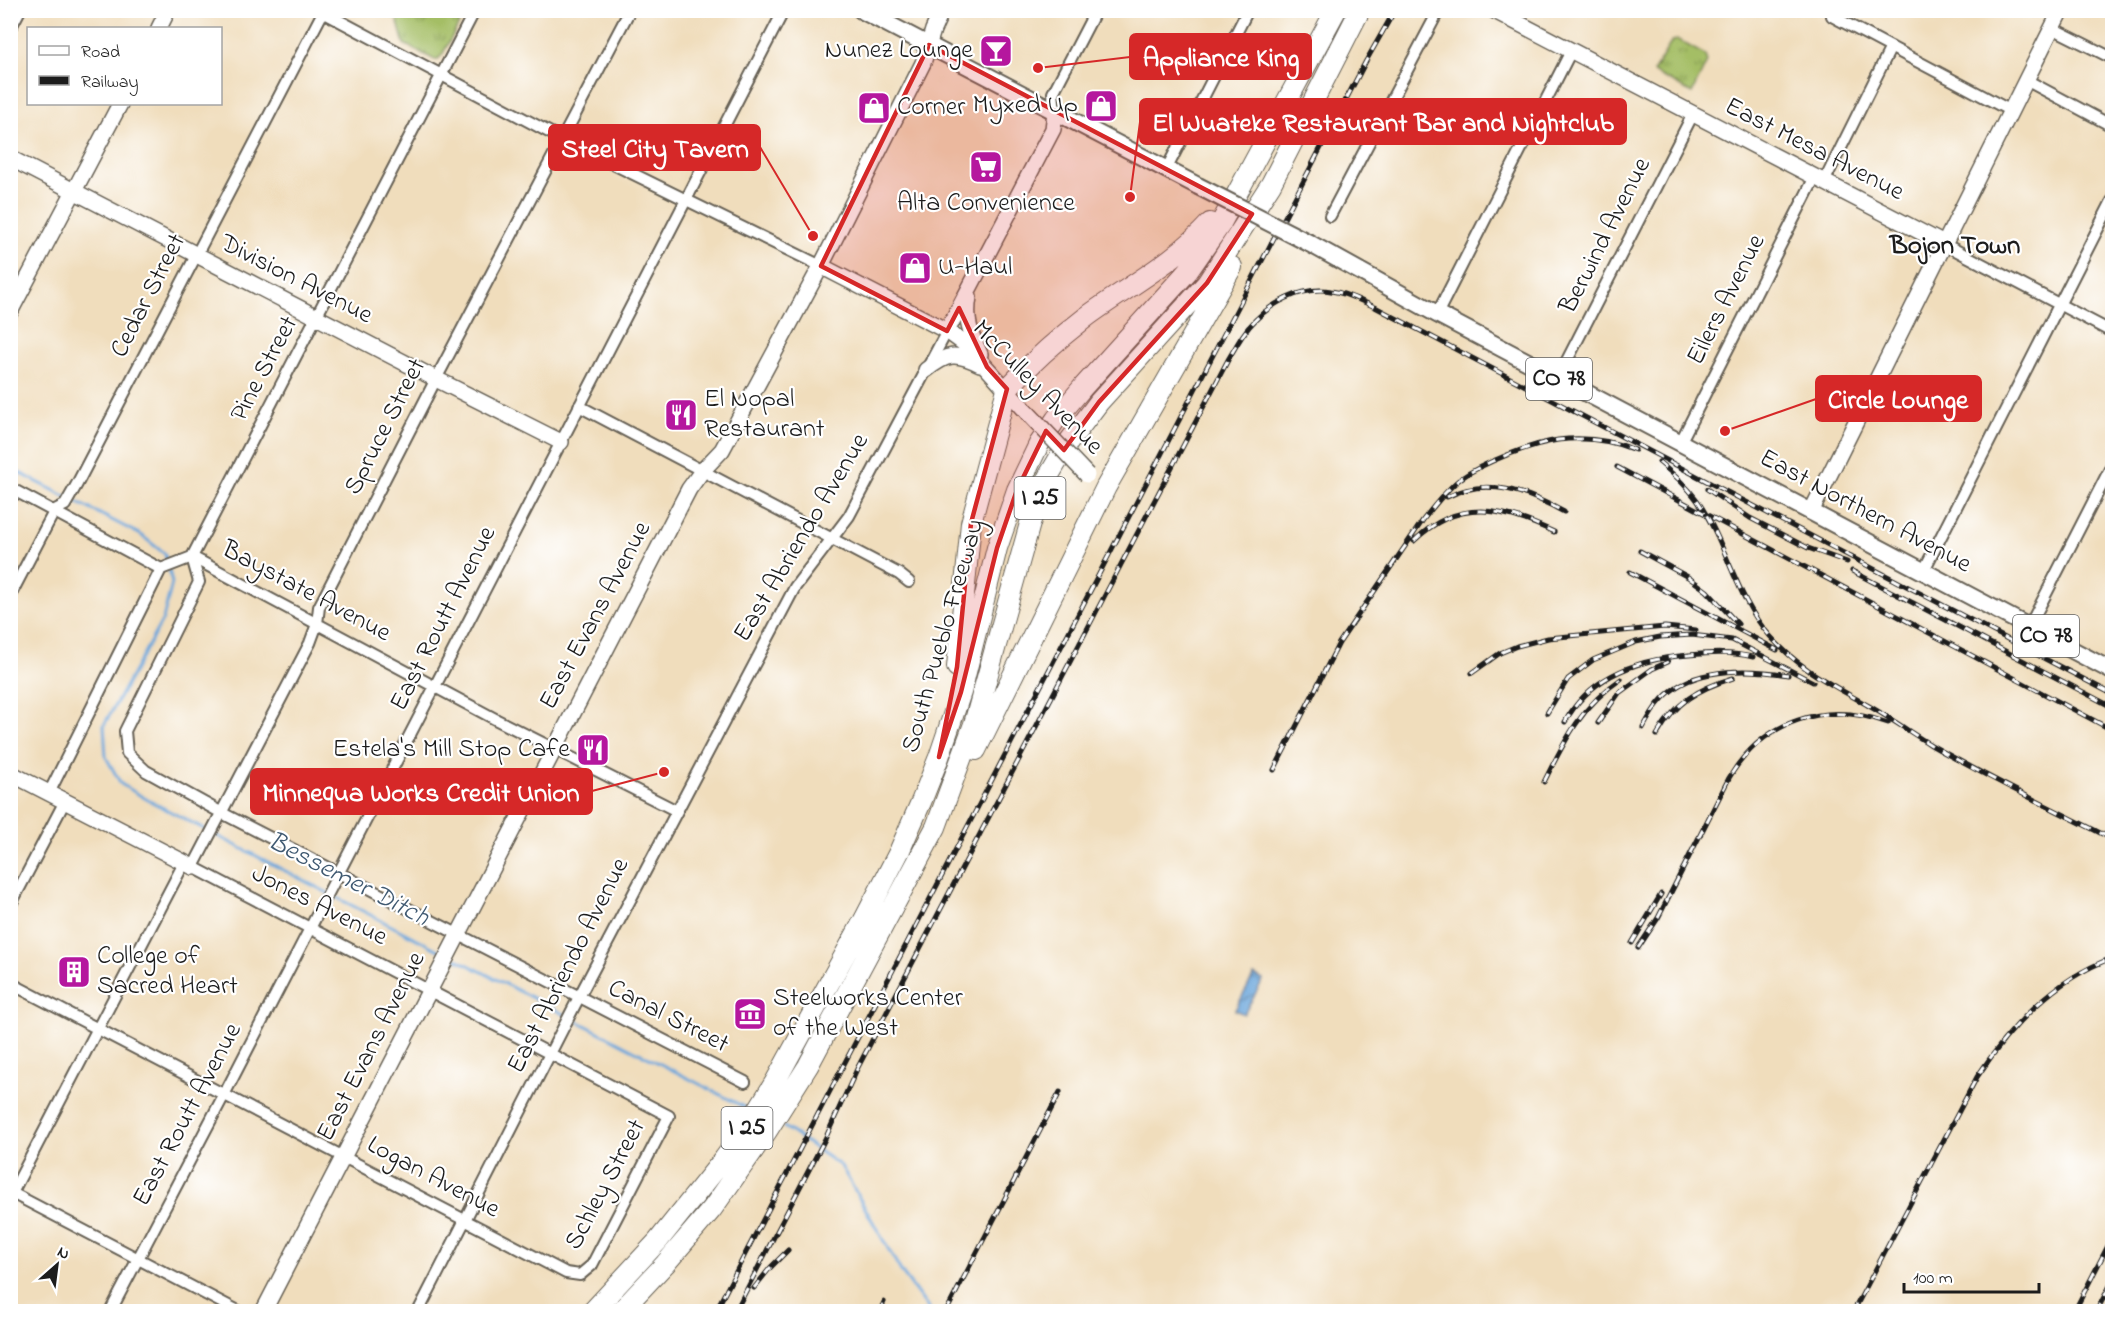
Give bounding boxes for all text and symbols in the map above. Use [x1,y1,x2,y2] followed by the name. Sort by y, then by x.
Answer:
[27,27,222,105] legend
[825,32,973,70] place label: Nunez Lounge
[978,33,1014,69] bar icon: Nunez Lounge
[1130,34,1311,79] callout: Appliance King
[81,40,120,66] text: Road
[1143,40,1299,80] text: Appliance King
[81,70,138,96] text: Railway
[973,87,1078,125] place label: Myxed Up
[1083,88,1119,124] shop icon: Myxed Up
[1718,88,1911,212] street label: East Mesa Avenue
[897,89,966,127] place label: Corner
[856,90,892,126] shop icon: Corner
[1140,99,1626,144] callout: El Wuateke Restaurant Bar and Nightclub
[1152,105,1615,145] text: El Wuateke Restaurant Bar and Nightclub
[549,125,760,170] callout: Steel City Tavern
[561,131,749,170] text: Steel City Tavern
[968,149,1004,185] supermarket icon: Alta Convenience
[1550,151,1662,322] street label: Berwind Avenue
[897,185,1075,223] place label: Alta Convenience
[212,225,379,335] street label: Division Avenue
[102,227,197,365] street label: Cedar Street
[1888,227,2020,266] district label: Bojon Town
[1678,228,1776,372] street label: Eilers Avenue
[938,249,1013,287] place label: U-Haul
[897,250,933,286] shop icon: U-Haul
[221,309,309,429] street label: Pine Street
[962,312,1112,465] street label: McCulley Avenue
[335,352,437,502] street label: Spruce Street
[1526,358,1592,400] road number: CO 78
[1816,376,1981,421] callout: Circle Lounge
[704,381,825,449] place label: El Nopal Restaurant
[1828,382,1969,422] text: Circle Lounge
[663,397,699,433] restaurant icon: El Nopal Restaurant
[725,426,880,650] street label: East Abriendo Avenue
[1752,440,1978,584] street label: East Northern Avenue
[1014,477,1066,519] road number: I 25
[530,515,662,717] street label: East Evans Avenue
[892,515,996,757] street label: South Pueblo Freeway
[381,520,507,718] street label: East Routt Avenue
[214,531,398,653] street label: Baystate Avenue
[2013,615,2079,657] road number: CO 78
[332,731,570,769] place label: Estela's Mill Stop Cafe
[575,732,611,768] restaurant icon: Estela's Mill Stop Cafe
[251,769,592,814] callout: Minnequa Works Credit Union
[262,775,580,814] text: Minnequa Works Credit Union
[260,823,437,938] water label: Bessemer Ditch
[498,851,640,1080] street label: East Abriendo Avenue
[244,855,394,957] street label: Jones Avenue
[97,938,238,1006] place label: College of Sacred Heart
[308,945,436,1148] street label: East Evans Avenue
[56,954,92,990] building icon: College of Sacred Heart
[601,970,735,1064] street label: Canal Street
[773,980,964,1048] place label: Steelworks Center of the West
[732,996,768,1032] museum icon: Steelworks Center of the West
[124,1016,253,1213] street label: East Routt Avenue
[722,1107,772,1149] road number: I 25
[556,1113,656,1257] street label: Schley Street
[360,1127,507,1229] street label: Logan Avenue
[27,1235,87,1295] north arrow
[53,1240,74,1267] text: N
[1904,1256,2039,1294] scale bar
[1913,1266,1953,1292] text: 100 m

